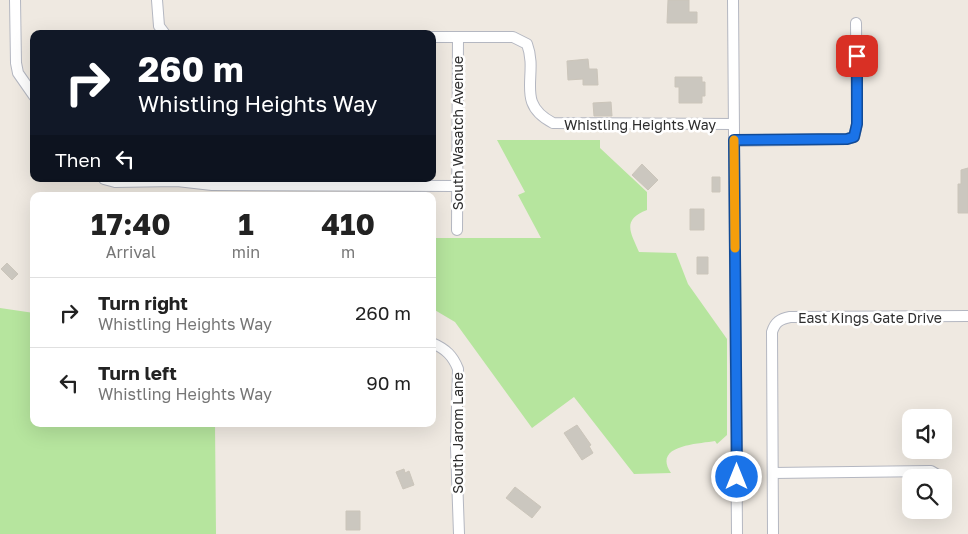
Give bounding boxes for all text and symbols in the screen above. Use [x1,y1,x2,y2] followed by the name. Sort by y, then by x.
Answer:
[836,35,878,77] pin
[843,42,871,70] icon: arrive
[138,48,244,90] text: 260 m
[55,50,120,115] icon: right
[449,56,466,210] street label: South Wasatch Avenue
[138,90,377,117] text: Whistling Heights Way
[564,116,716,133] street label: Whistling Heights Way
[111,145,139,173] icon: left
[55,148,101,171] text: Then
[91,206,171,242] text: 17:40
[238,206,254,242] text: 1
[321,206,375,242] text: 410
[106,242,156,262] text: Arrival
[232,242,260,262] text: min
[341,242,355,262] text: m
[98,291,188,314] text: Turn right
[55,299,83,327] icon: right
[355,301,411,324] text: 260 m
[798,309,942,326] street label: East Kings Gate Drive
[98,314,272,334] text: Whistling Heights Way
[98,361,177,384] text: Turn left
[55,369,83,397] icon: left
[366,371,411,394] text: 90 m
[449,372,466,494] street label: South Jarom Lane
[98,384,272,404] text: Whistling Heights Way
[902,409,952,519] map controls
[902,409,952,459] button: sound
[710,450,762,502] position arrow
[902,469,952,519] button: search

